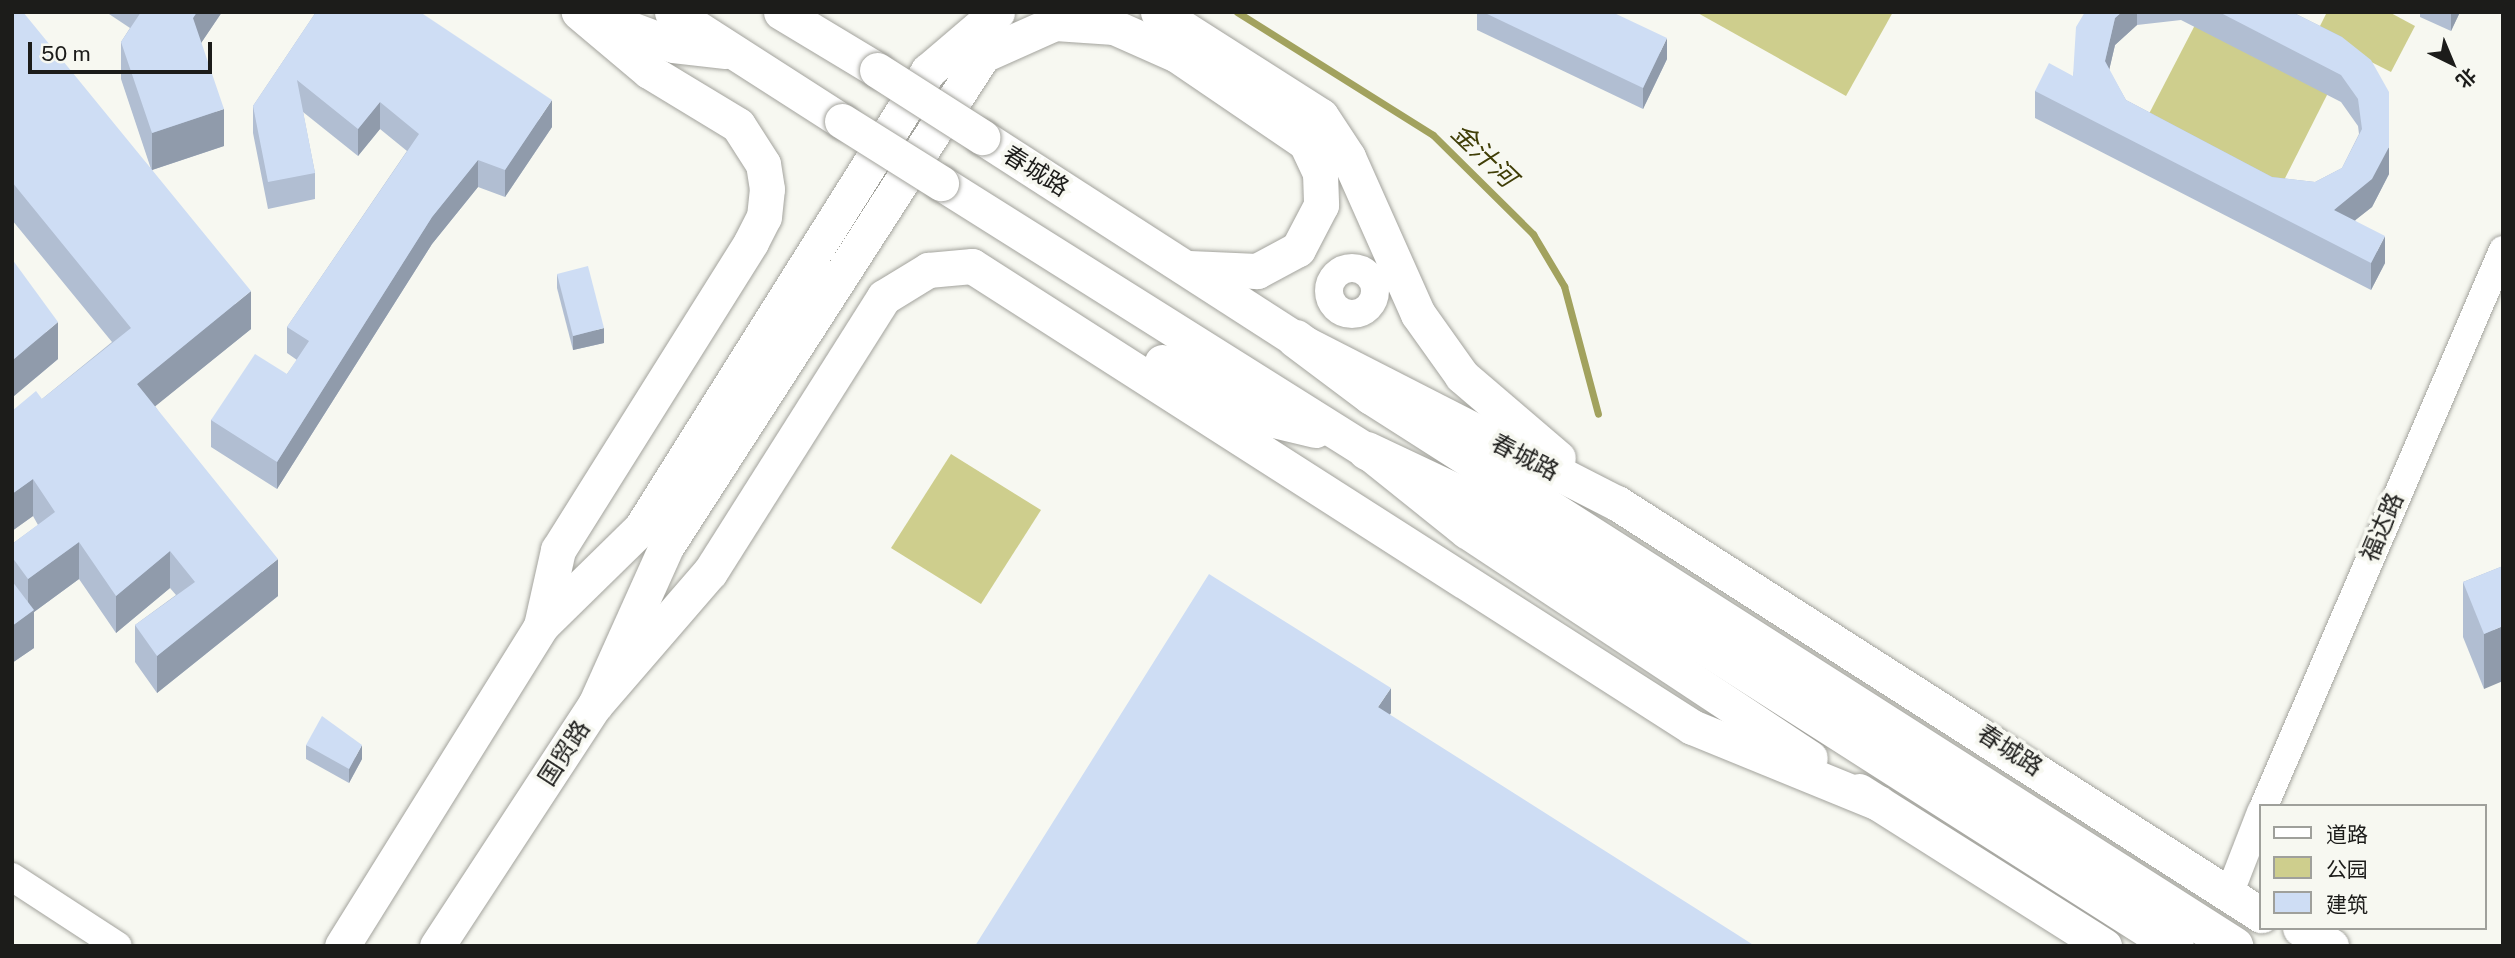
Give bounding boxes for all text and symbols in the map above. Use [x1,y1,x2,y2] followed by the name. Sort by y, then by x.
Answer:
[32,28,215,72] scale bar
[2417,28,2487,98] north arrow
[41,41,91,66] text: 50 m
[2452,64,2481,93] text: 北
[1445,117,1523,193] water label: 金汁河
[998,140,1074,202] street label: 春城路
[1486,428,1564,486] street label: 春城路
[2355,488,2409,566] street label: 福达路
[532,715,596,791] street label: 国贸路
[1972,718,2048,782] street label: 春城路
[2260,804,2487,930] legend
[2326,822,2368,847] text: 道路
[2326,857,2368,882] text: 公园
[2326,892,2368,917] text: 建筑

